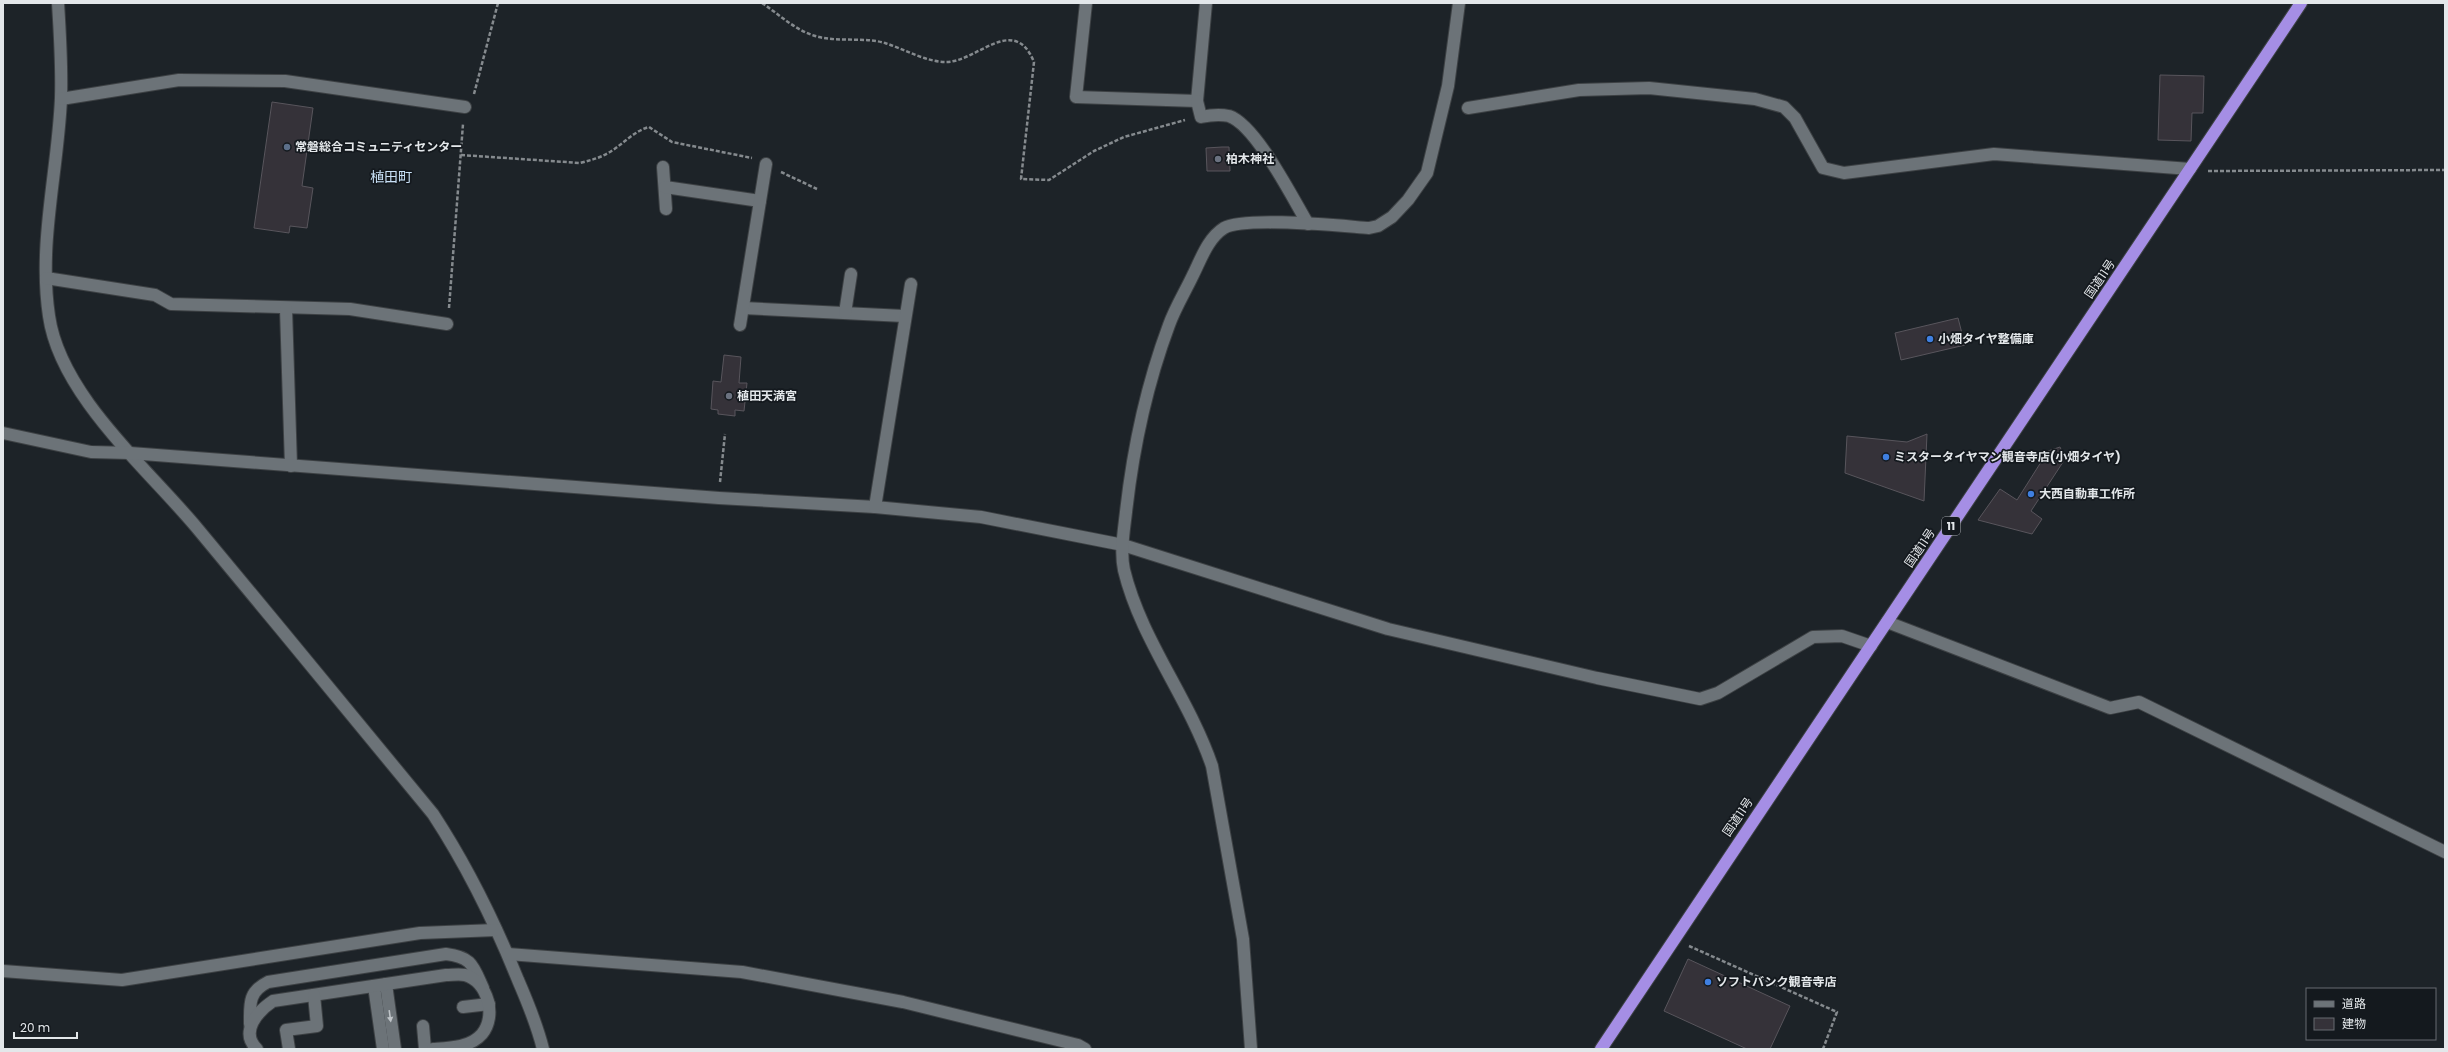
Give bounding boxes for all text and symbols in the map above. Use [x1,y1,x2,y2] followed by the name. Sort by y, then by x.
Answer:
[295,138,462,155] place label: 常磐総合コミュニティセンター
[282,142,292,152] marker: 常磐総合コミュニティセンター
[1226,150,1274,167] place label: 柏木神社
[1213,154,1223,164] marker: 柏木神社
[370,167,412,187] district label: 植田町
[2080,256,2119,302] street label: 国道11号
[1938,330,2034,347] place label: 小畑タイヤ整備庫
[1925,334,1935,344] marker: 小畑タイヤ整備庫
[737,387,797,404] place label: 植田天満宮
[724,391,734,401] marker: 植田天満宮
[1894,448,2121,465] place label: ミスタータイヤマン観音寺店(小畑タイヤ)
[1881,452,1891,462] marker: ミスタータイヤマン観音寺店(小畑タイヤ)
[2039,485,2135,502] place label: 大西自動車工作所
[2026,489,2036,499] marker: 大西自動車工作所
[1942,517,1960,535] road number: 11
[1900,525,1939,571] street label: 国道11号
[1718,794,1757,840] street label: 国道11号
[1716,973,1837,990] place label: ソフトバンク観音寺店
[1703,977,1713,987] marker: ソフトバンク観音寺店
[2306,988,2436,1040] legend
[2342,995,2366,1012] text: 道路
[387,1010,393,1022] one-way arrow
[14,1014,77,1040] scale bar
[2342,1015,2366,1032] text: 建物
[20,1019,50,1036] text: 20 m

